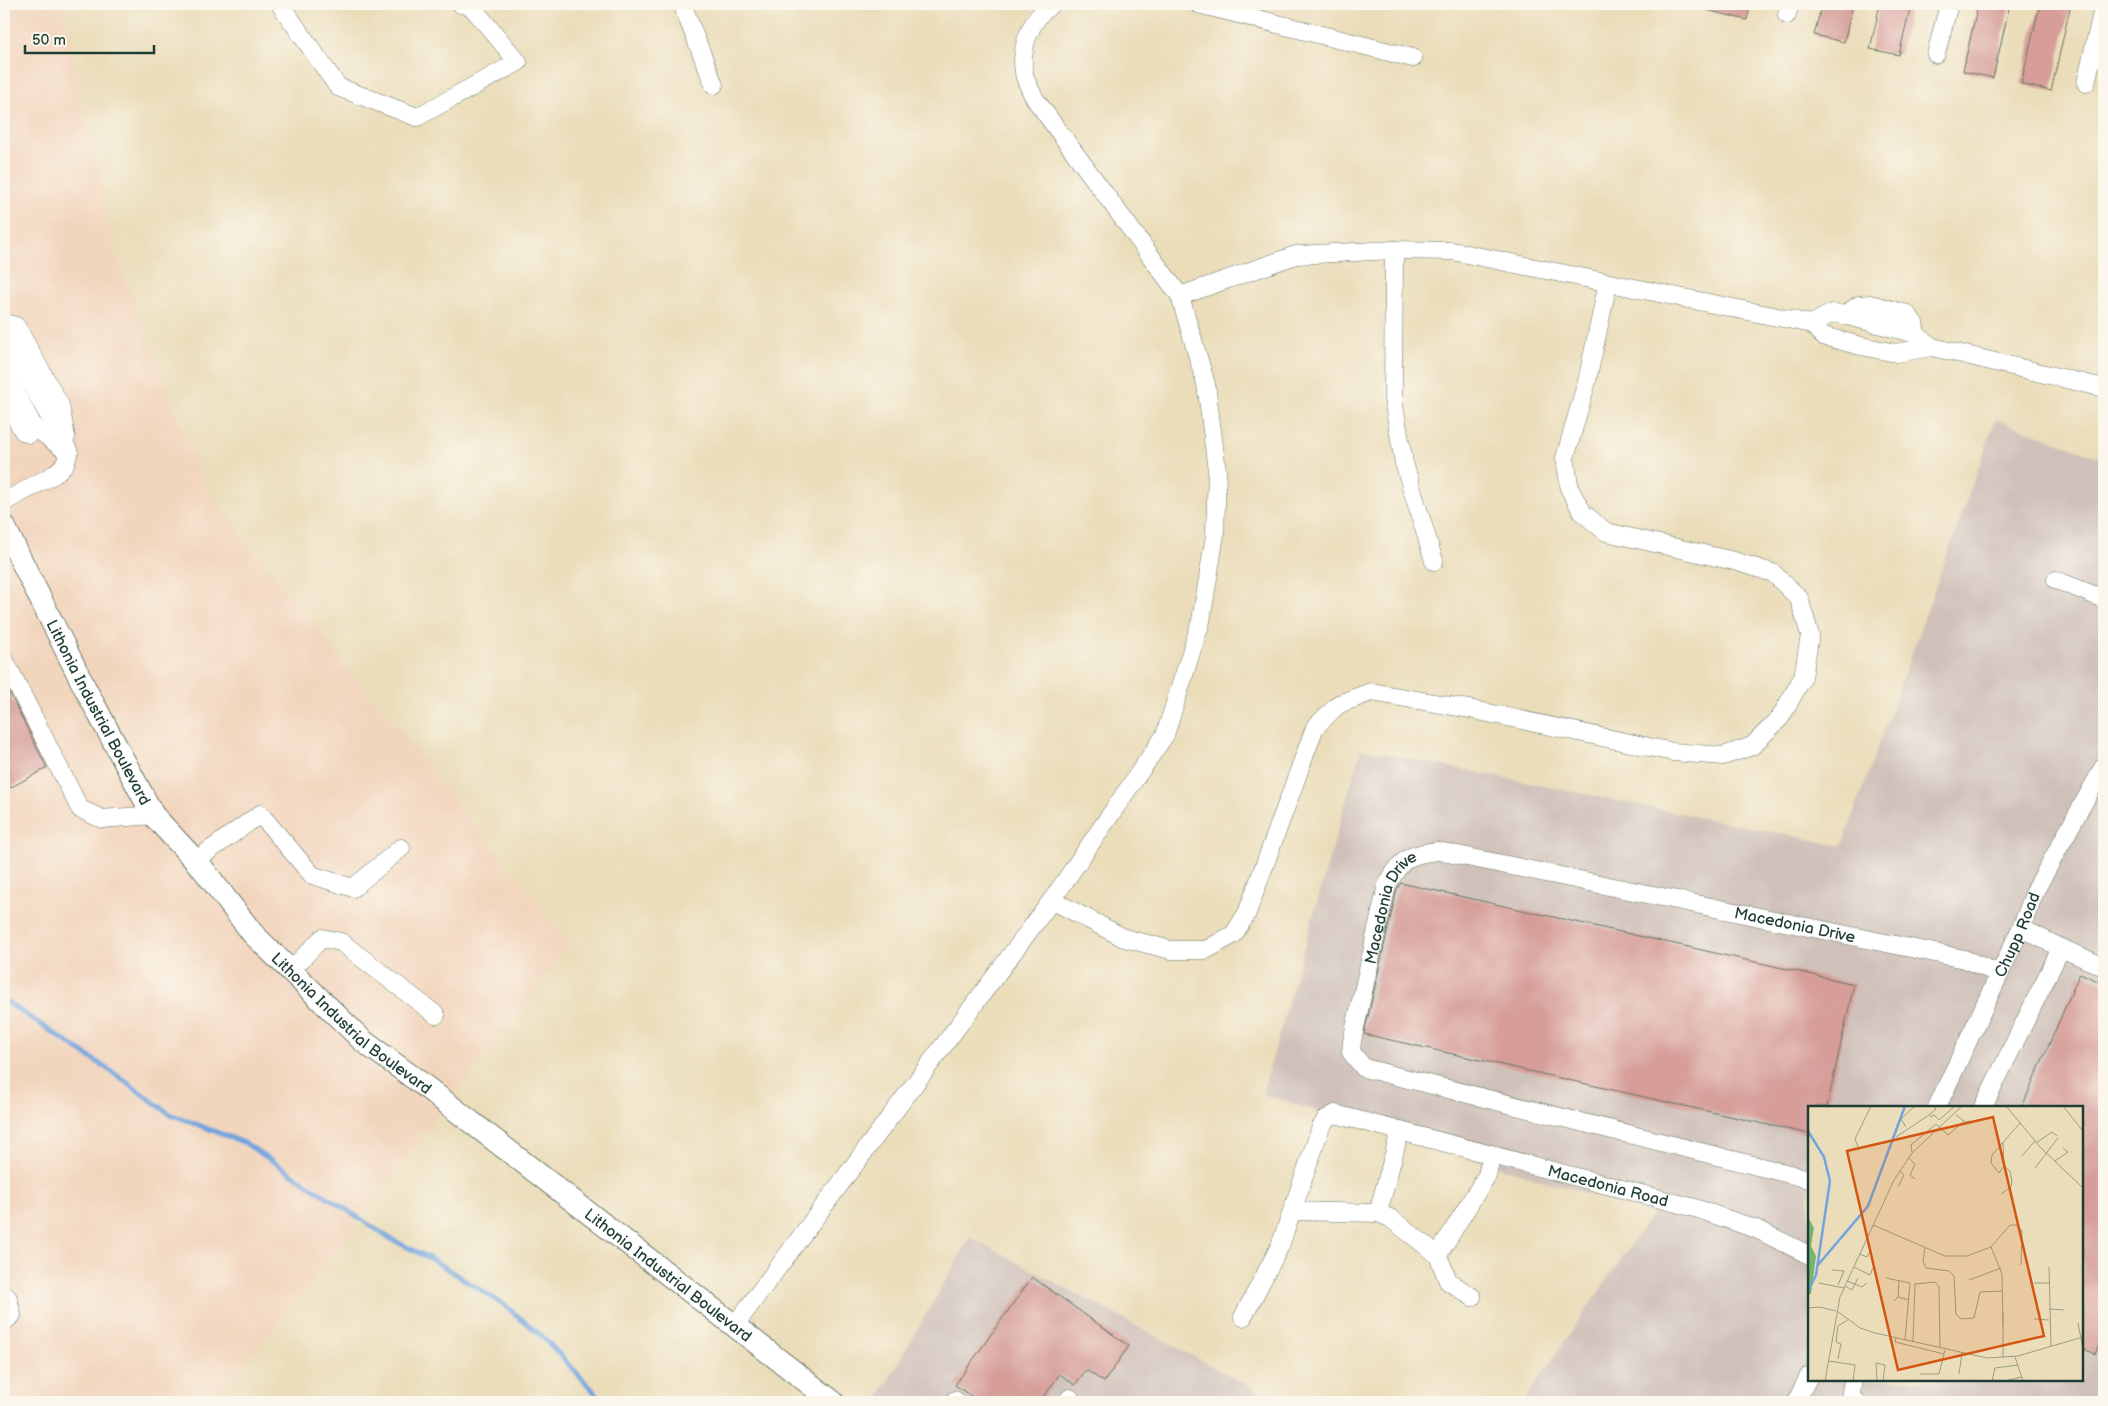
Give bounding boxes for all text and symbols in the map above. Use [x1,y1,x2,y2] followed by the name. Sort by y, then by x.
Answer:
[25,22,154,54] scale bar
[32,31,66,50] text: 50 m
[41,617,154,809] street label: Lithonia Industrial Boulevard
[1362,847,1420,966] street label: Macedonia Drive
[1991,890,2045,981] street label: Chupp Road
[1733,904,1857,948] street label: Macedonia Drive
[267,949,435,1099] street label: Lithonia Industrial Boulevard
[1808,1106,2083,1381] inset map
[1545,1162,1670,1212] street label: Macedonia Road
[580,1205,755,1347] street label: Lithonia Industrial Boulevard

